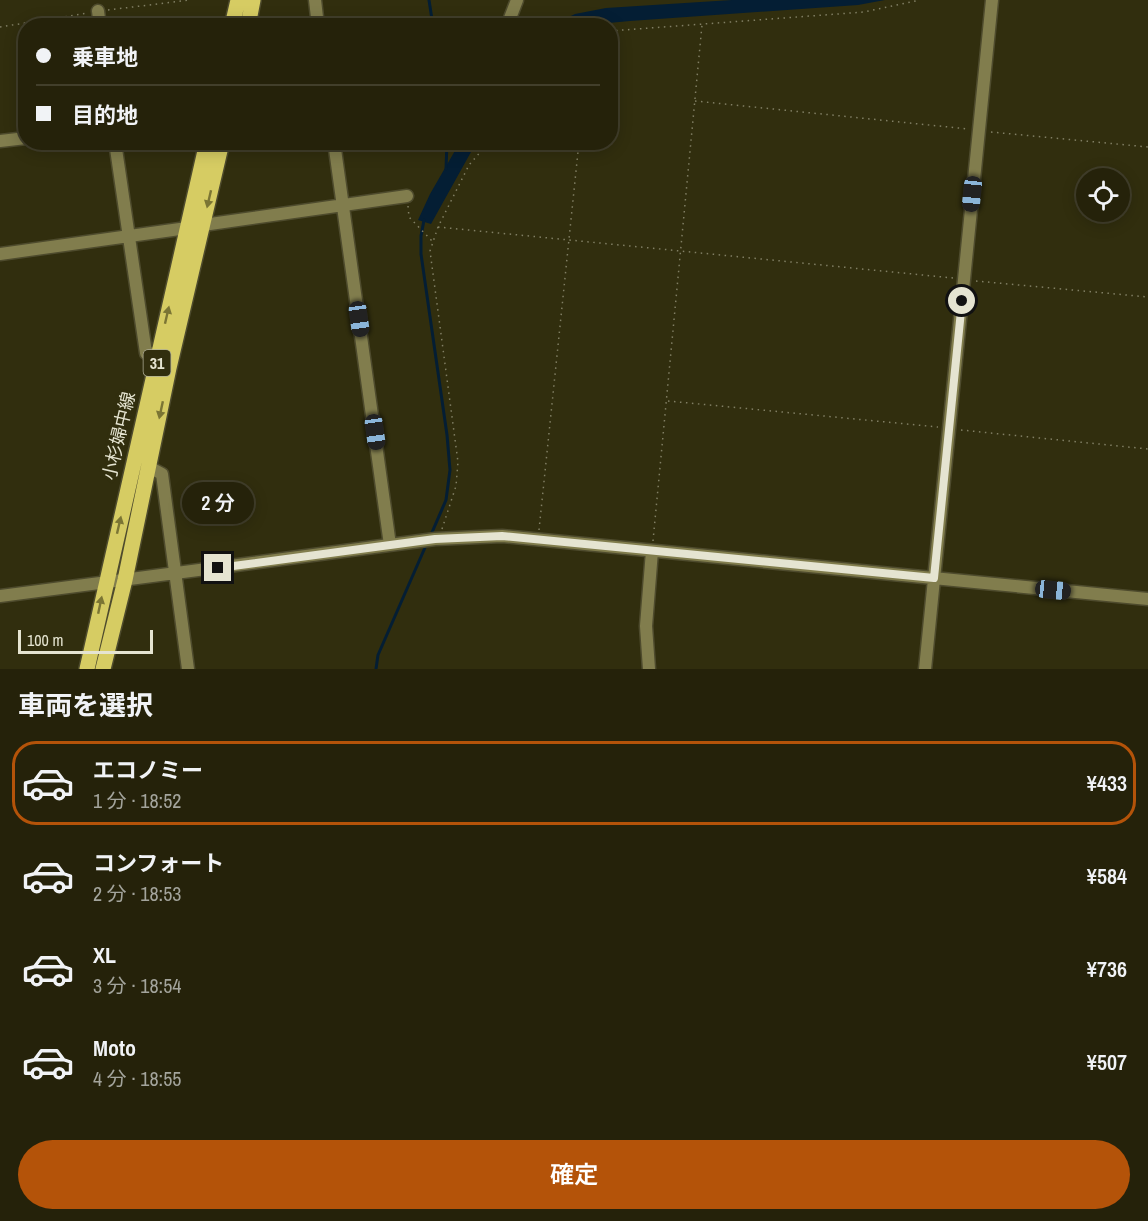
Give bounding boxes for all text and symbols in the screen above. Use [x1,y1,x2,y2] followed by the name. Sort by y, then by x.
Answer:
[72,42,138,72] text: 乗車地
[72,100,138,130] text: 目的地
[1076,168,1130,222] map controls
[1076,168,1130,222] button: locate
[961,175,983,213] car
[203,190,213,209] one-way arrow
[948,287,975,314] route start
[348,300,370,338] car
[163,306,173,324] one-way arrow
[144,350,170,376] road number: 31
[96,389,141,483] street label: 小杉婦中線
[155,401,165,419] one-way arrow
[364,413,386,451] car
[182,481,254,523] callout: 2 分
[201,489,235,516] text: 2 分
[114,516,124,535] one-way arrow
[204,554,231,581] route end
[1034,579,1072,601] car
[96,596,106,614] one-way arrow
[18,627,153,654] scale bar
[27,629,63,651] text: 100 m
[18,687,153,723] text: 車両を選択
[93,755,203,785] text: エコノミー
[21,756,75,810] icon: car
[1087,768,1127,798] text: ¥433
[93,787,181,814] text: 1 分 · 18:52
[93,848,224,878] text: コンフォート
[21,849,75,903] icon: car
[1087,861,1127,891] text: ¥584
[93,880,181,907] text: 2 分 · 18:53
[93,940,116,970] text: XL
[21,942,75,996] icon: car
[1087,954,1127,984] text: ¥736
[93,972,181,999] text: 3 分 · 18:54
[93,1033,136,1063] text: Moto
[21,1035,75,1089] icon: car
[1087,1047,1127,1077] text: ¥507
[93,1065,181,1092] text: 4 分 · 18:55
[18,1140,1130,1209] button: 確定

